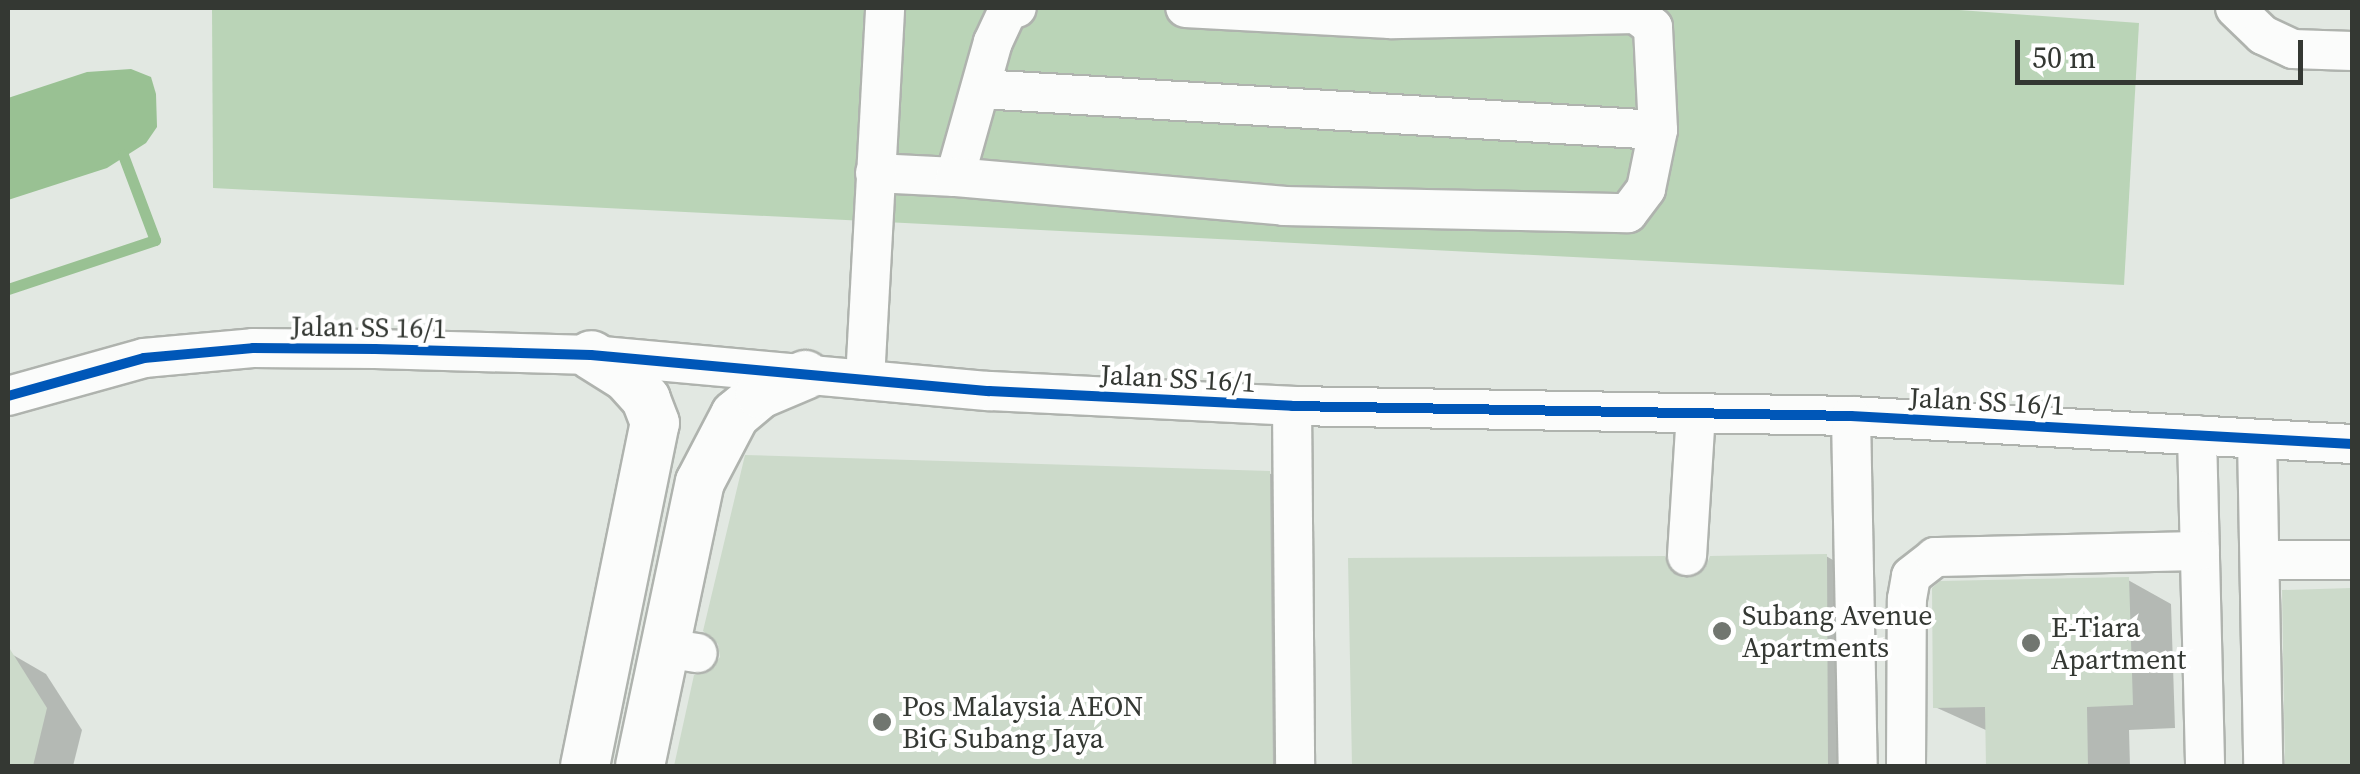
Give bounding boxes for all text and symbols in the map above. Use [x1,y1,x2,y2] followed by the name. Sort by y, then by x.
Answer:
[2020,20,2308,82] scale bar
[2032,37,2096,78] text: 50 m
[291,309,447,345] street label: Jalan SS 16/1
[1099,357,1257,399] street label: Jalan SS 16/1
[1908,380,2066,422] street label: Jalan SS 16/1
[1742,598,1933,664] place label: Subang Avenue Apartments
[2051,610,2186,676] place label: E-Tiara Apartment
[1711,620,1733,642] marker: Subang Avenue Apartments
[2020,632,2042,654] marker: E-Tiara Apartment
[902,689,1143,755] place label: Pos Malaysia AEON BiG Subang Jaya
[871,711,893,733] marker: Pos Malaysia AEON BiG Subang Jaya

